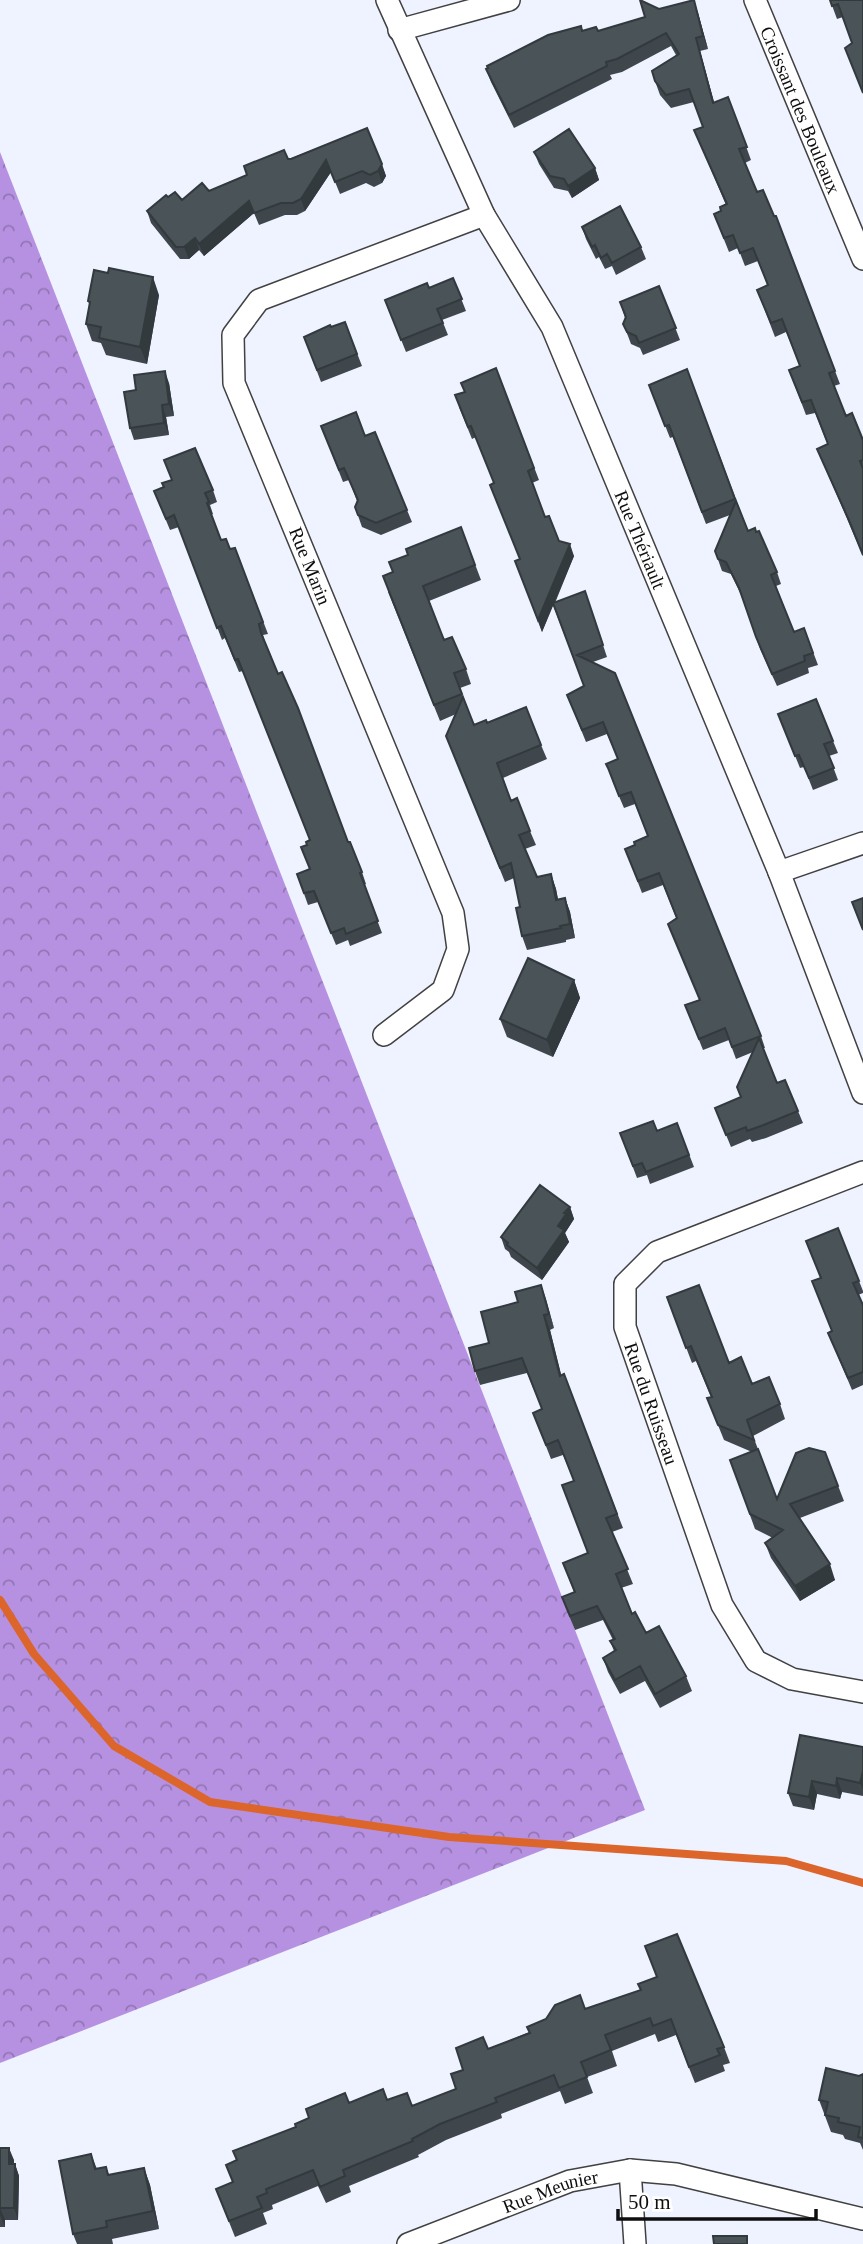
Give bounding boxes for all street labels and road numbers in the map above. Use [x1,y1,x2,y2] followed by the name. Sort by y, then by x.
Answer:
[757,23,845,197] street label: Croissant des Bouleaux
[611,487,671,592] street label: Rue Thériault
[285,524,335,608] street label: Rue Marin
[621,1339,683,1468] street label: Rue du Ruisseau
[499,2165,600,2217] street label: Rue Meunier

